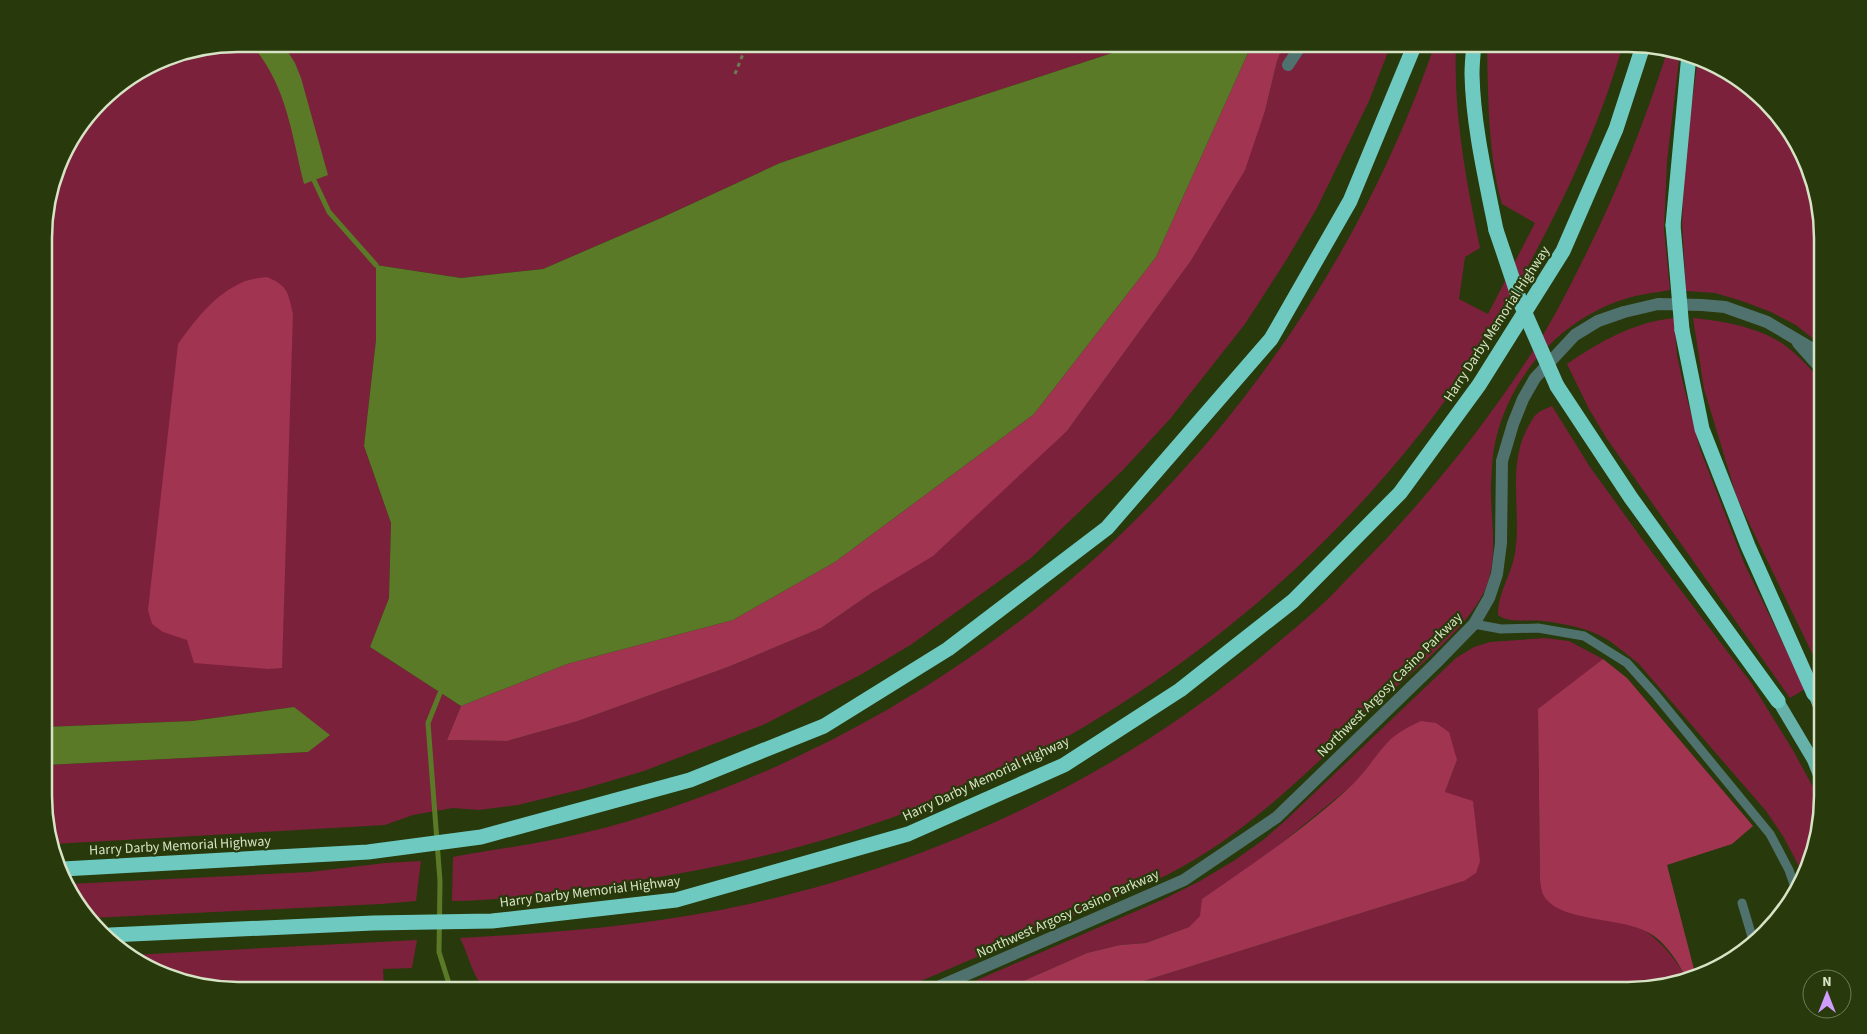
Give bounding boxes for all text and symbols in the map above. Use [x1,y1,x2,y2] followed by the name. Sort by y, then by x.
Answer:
[1439,242,1555,406] street label: Harry Darby Memorial Highway
[1313,608,1467,762] street label: Northwest Argosy Casino Parkway
[899,731,1073,827] street label: Harry Darby Memorial Highway
[89,831,272,861] street label: Harry Darby Memorial Highway
[973,864,1163,963] street label: Northwest Argosy Casino Parkway
[498,871,682,913] street label: Harry Darby Memorial Highway
[1802,969,1852,1019] north arrow
[1822,972,1832,992] text: N

